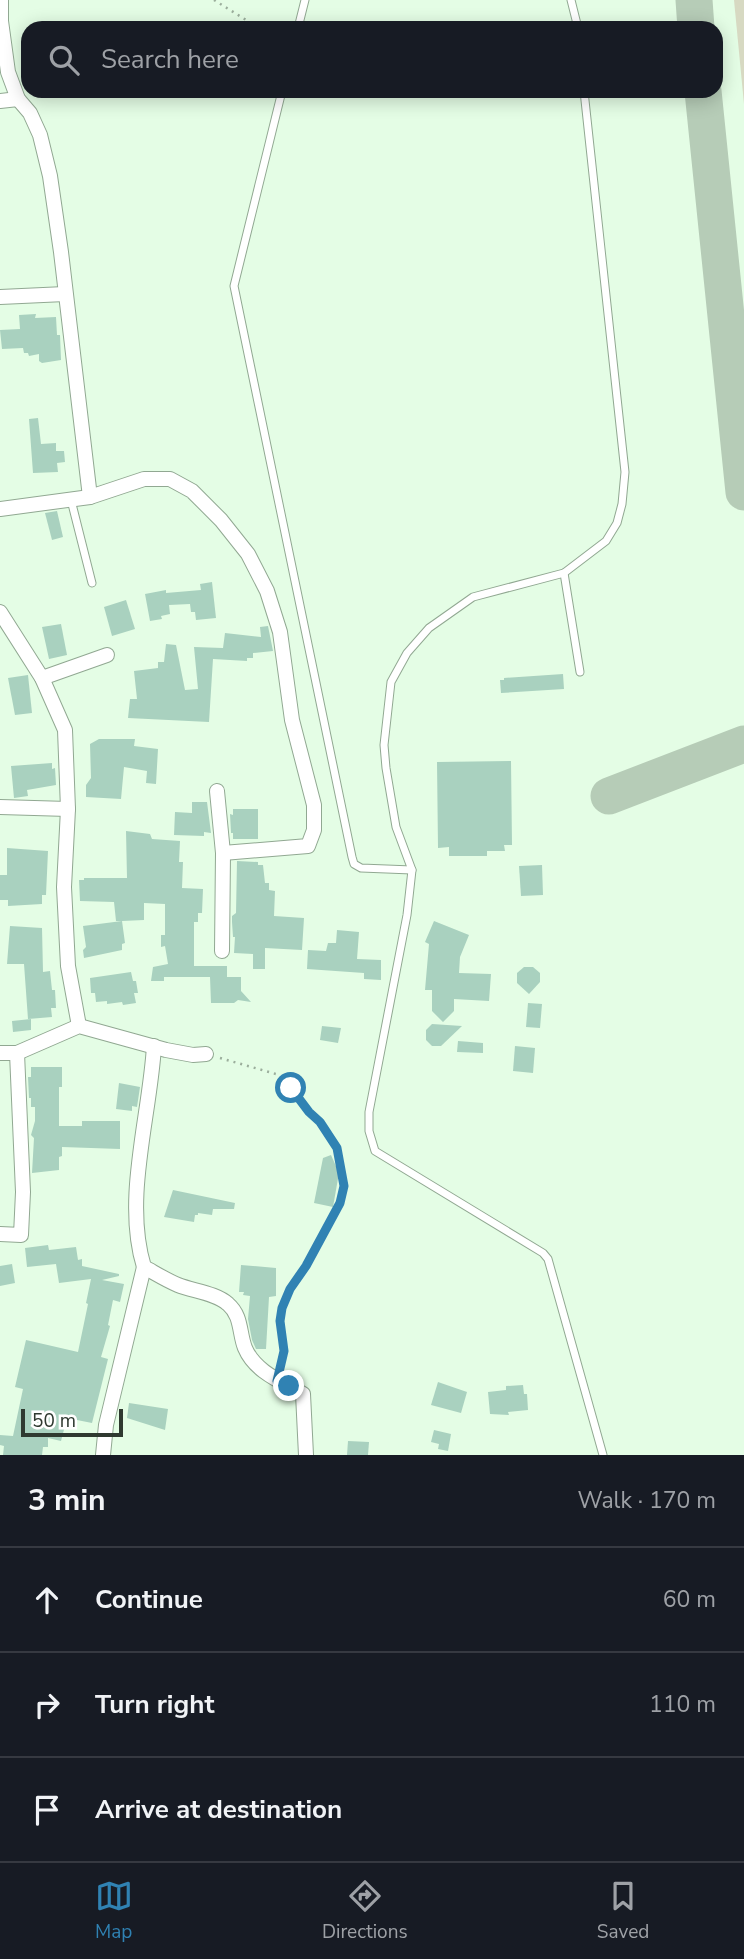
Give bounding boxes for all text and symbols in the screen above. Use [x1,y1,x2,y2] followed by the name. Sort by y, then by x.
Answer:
[21,21,723,98] search box
[45,41,83,79] icon: search
[101,42,239,77] text: Search here
[275,1072,306,1103] route start
[273,1370,304,1401] route end
[21,1406,122,1438] scale bar
[32,1408,76,1434] text: 50 m
[28,1480,106,1521] text: 3 min
[577,1485,716,1516] text: Walk · 170 m
[28,1581,66,1619] icon: ahead
[95,1582,203,1617] text: Continue
[663,1584,716,1615] text: 60 m
[28,1686,66,1724] icon: right
[95,1687,214,1722] text: Turn right
[649,1689,716,1720] text: 110 m
[28,1791,66,1829] icon: arrive
[95,1792,342,1827] text: Arrive at destination
[95,1877,133,1945] tab: Map
[322,1877,408,1945] tab: Directions
[597,1877,649,1945] tab: Saved

